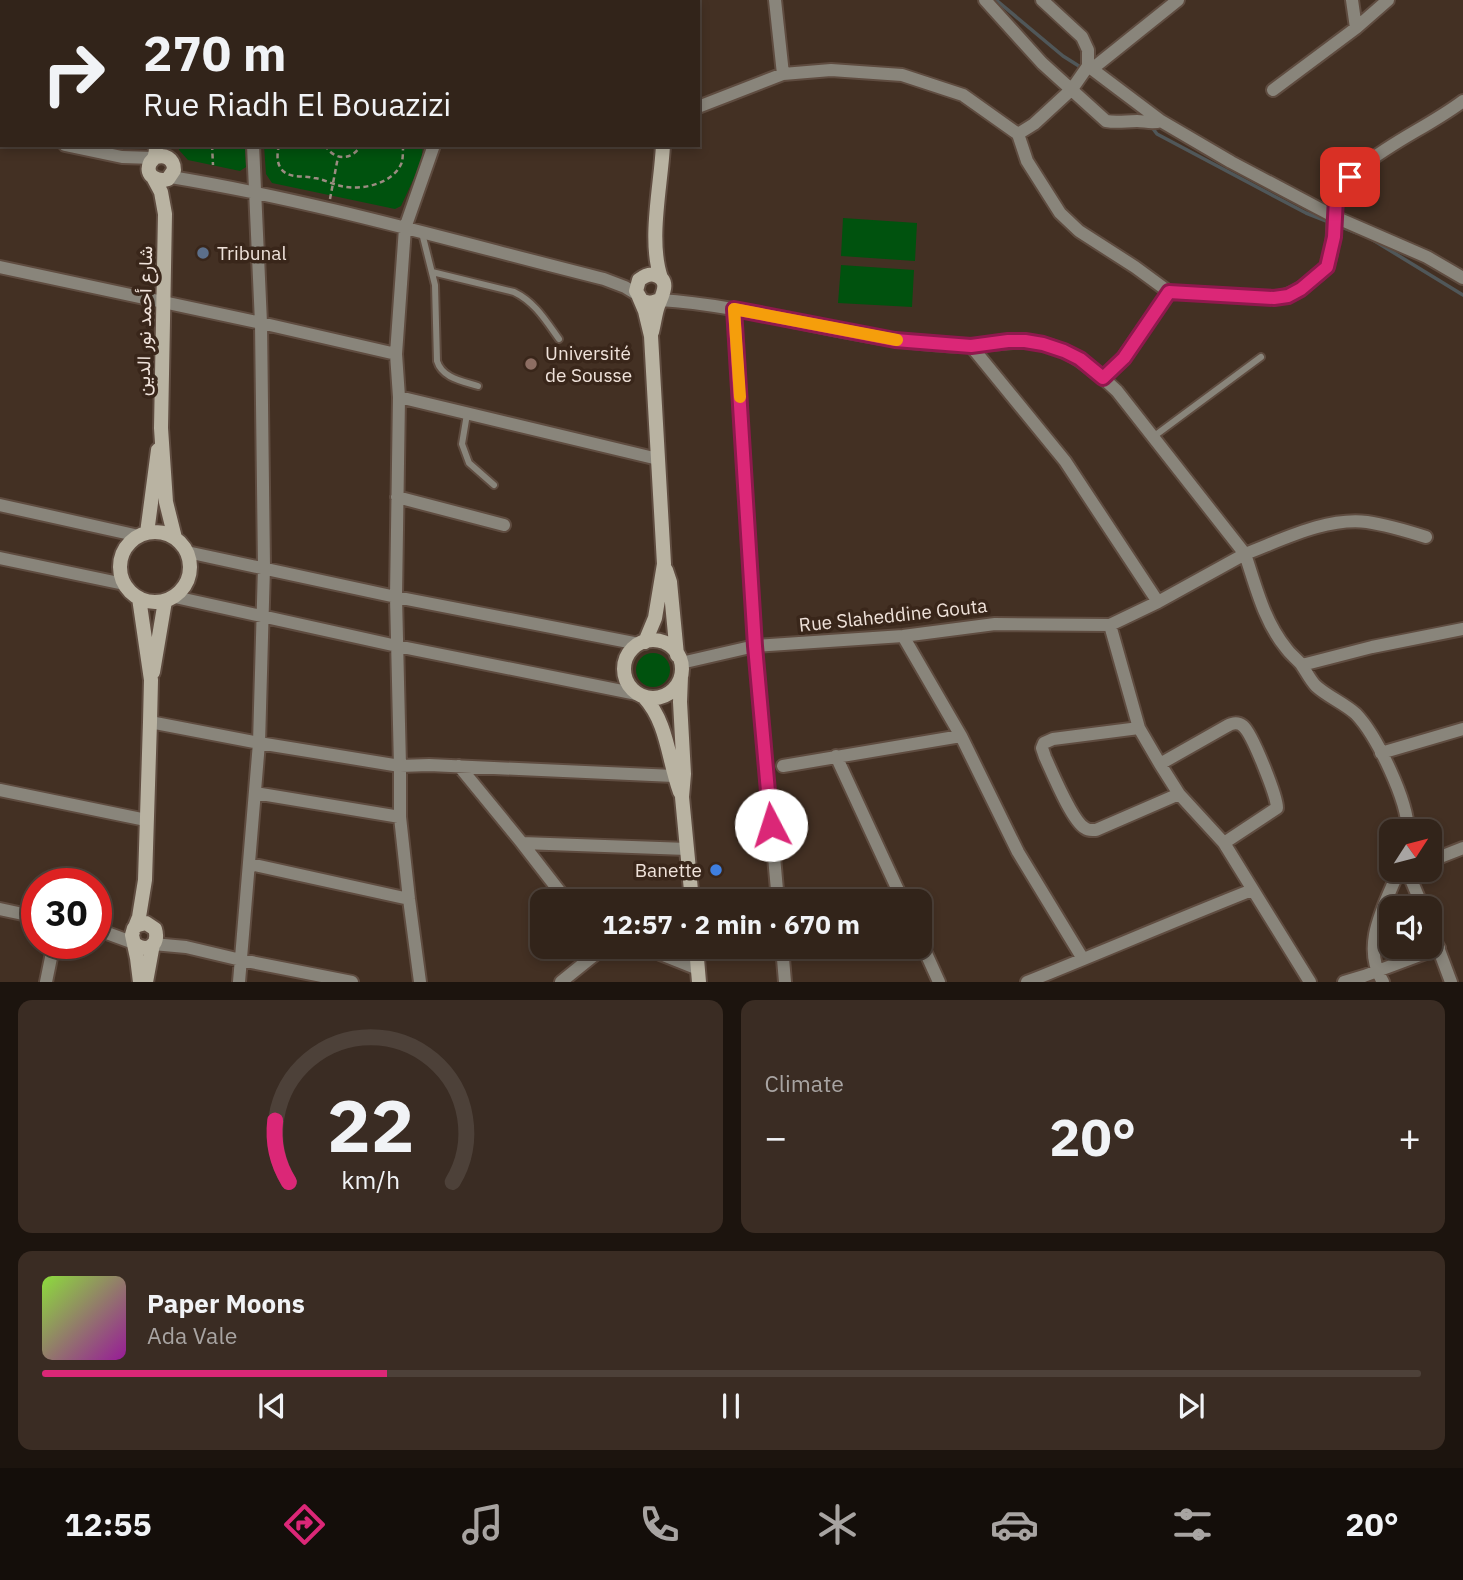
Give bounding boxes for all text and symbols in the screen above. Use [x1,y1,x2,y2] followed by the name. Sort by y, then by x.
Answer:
[143,21,287,84] text: 270 m
[28,28,119,119] icon: right
[143,83,451,125] text: Rue Riadh El Bouazizi
[1320,147,1380,207] pin
[1331,158,1369,196] icon: arrive
[217,241,287,265] place label: Tribunal
[195,245,211,261] marker: Tribunal
[131,246,158,396] street label: شارع أحمد نور الدين
[545,341,632,387] place label: Université de Sousse
[523,356,539,372] marker: Université de Sousse
[798,593,988,637] street label: Rue Slaheddine Gouta
[734,788,808,862] position arrow
[1379,819,1442,882] north arrow
[1379,819,1442,959] map controls
[635,858,702,882] place label: Banette
[708,862,724,878] marker: Banette
[21,868,112,959] speed limit sign: 30
[1379,896,1442,959] button: sound
[602,907,860,941] text: 12:57 · 2 min · 670 m
[765,1068,844,1098] text: Climate
[327,1078,414,1173] text: 22
[1049,1103,1136,1170] text: 20°
[765,1112,787,1161] text: −
[1398,1112,1421,1161] text: +
[341,1163,400,1196] text: km/h
[147,1286,305,1320] text: Paper Moons
[147,1320,237,1350] text: Ada Vale
[253,1387,291,1425] icon: previous
[712,1387,750,1425] icon: pause
[1172,1387,1210,1425] icon: next
[280,1500,329,1549] icon: directions
[458,1500,507,1549] icon: music
[635,1500,684,1549] icon: phone
[813,1500,862,1549] icon: climate
[990,1500,1039,1549] icon: car
[1168,1500,1217,1549] icon: filters
[64,1503,152,1545] text: 12:55
[1345,1503,1399,1545] text: 20°

